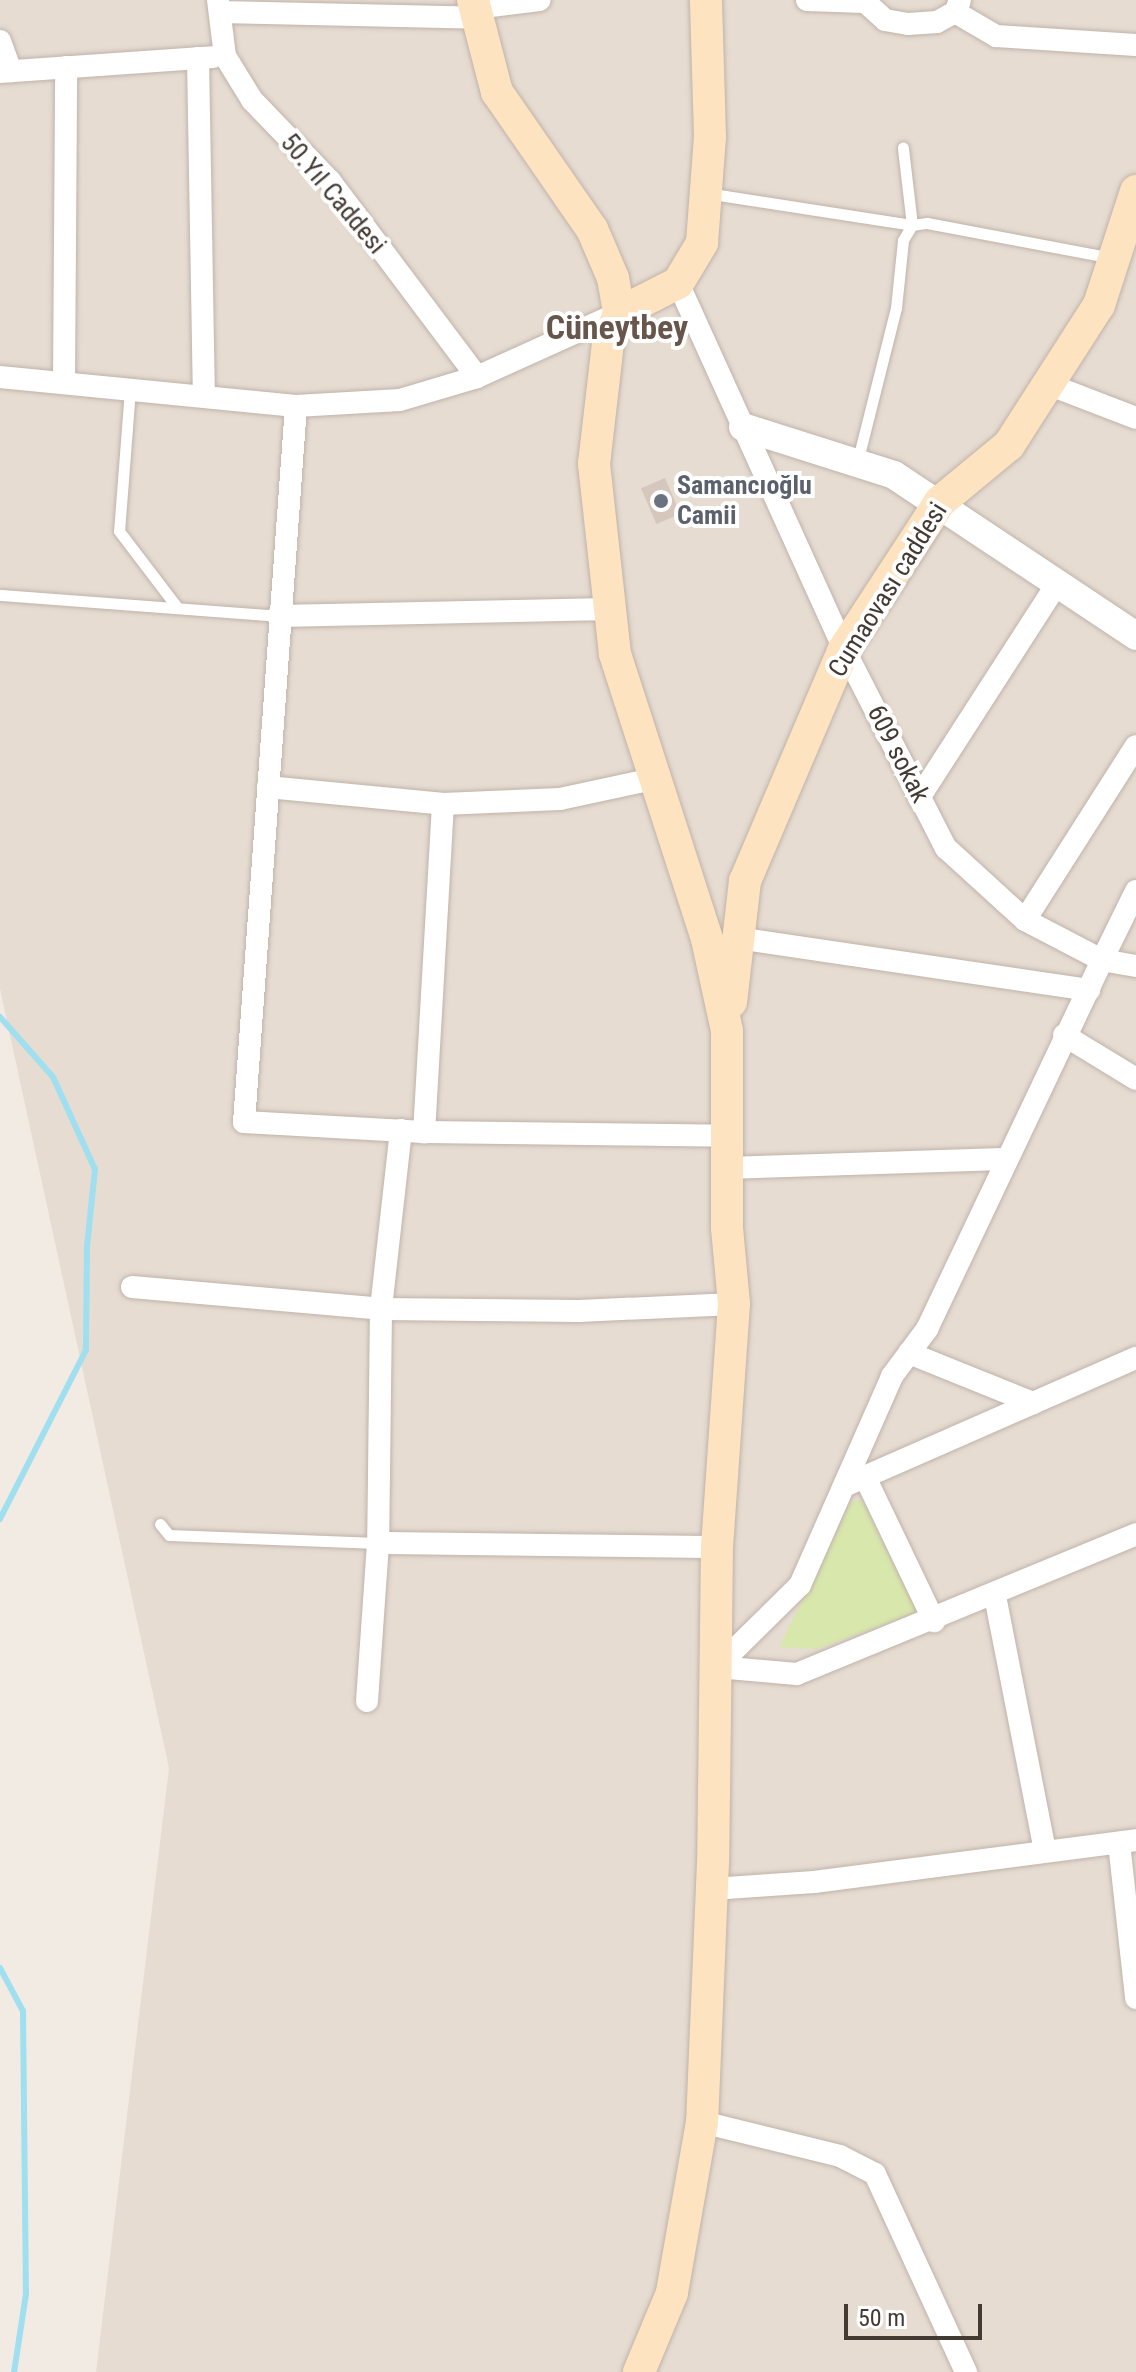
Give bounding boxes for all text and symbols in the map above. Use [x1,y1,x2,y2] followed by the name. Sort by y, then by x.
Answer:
[274,128,392,260] street label: 50.Yıl Caddesi
[546,308,688,348] district label: Cüneytbey
[677,470,812,532] place label: Samancıoğlu Camii
[652,492,670,510] marker: Samancıoğlu Camii
[822,497,954,683] street label: Cumaovası caddesi
[860,700,936,808] street label: 609 sokak
[848,2288,986,2338] scale bar
[858,2304,905,2332] text: 50 m

